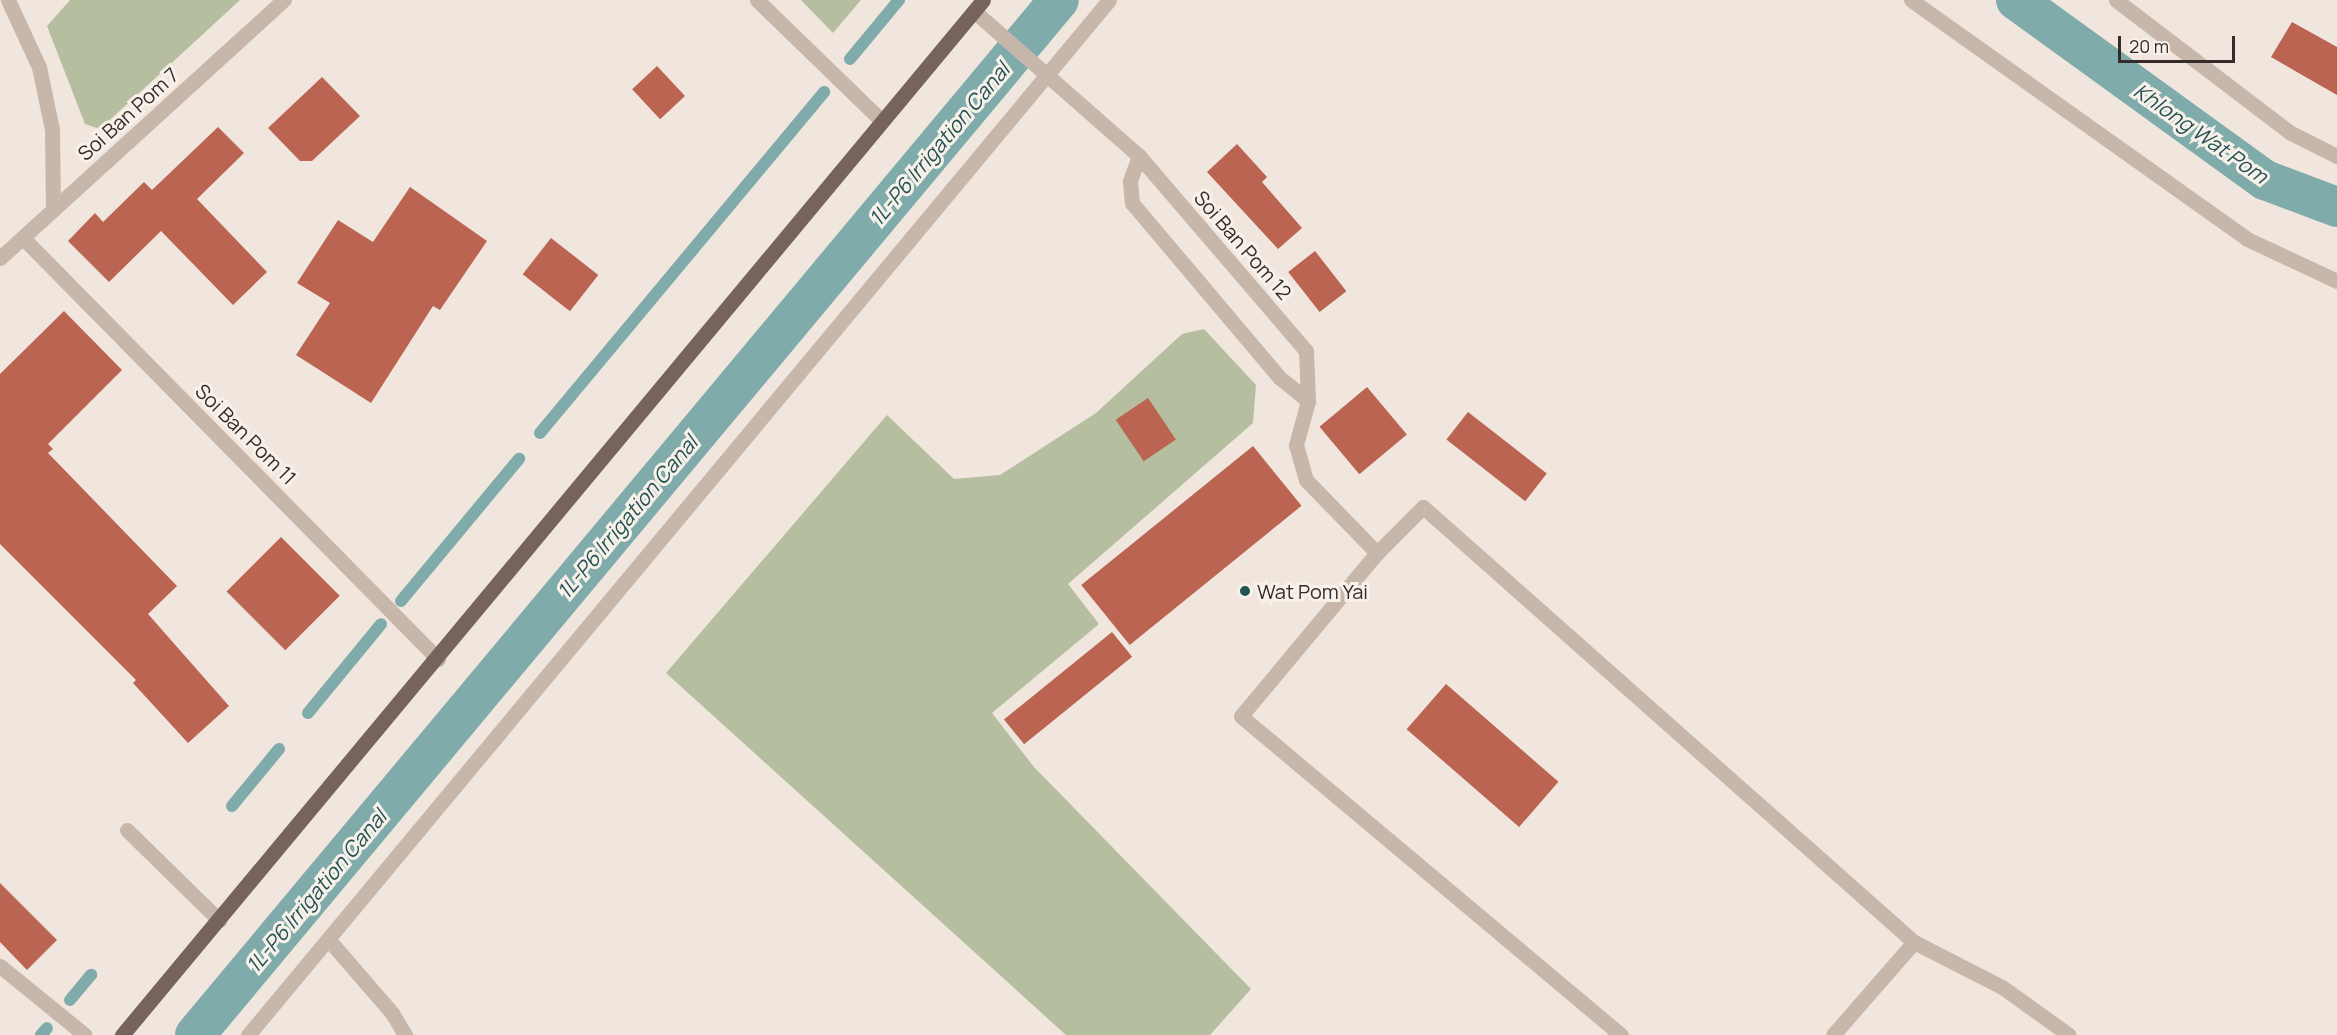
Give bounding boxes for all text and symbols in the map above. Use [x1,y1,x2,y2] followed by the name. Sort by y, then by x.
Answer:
[2121,24,2238,62] scale bar
[2129,34,2169,58] text: 20 m
[864,57,1014,231] water label: 1L-P6 Irrigation Canal
[73,63,183,165] street label: Soi Ban Pom 7
[2129,78,2273,188] water label: Khlong Wat Pom
[1189,186,1297,304] street label: Soi Ban Pom 12
[191,379,301,489] street label: Soi Ban Pom 11
[552,430,702,604] water label: 1L-P6 Irrigation Canal
[1257,579,1368,603] place label: Wat Pom Yai
[1238,584,1252,598] marker: Wat Pom Yai
[241,804,391,978] water label: 1L-P6 Irrigation Canal

